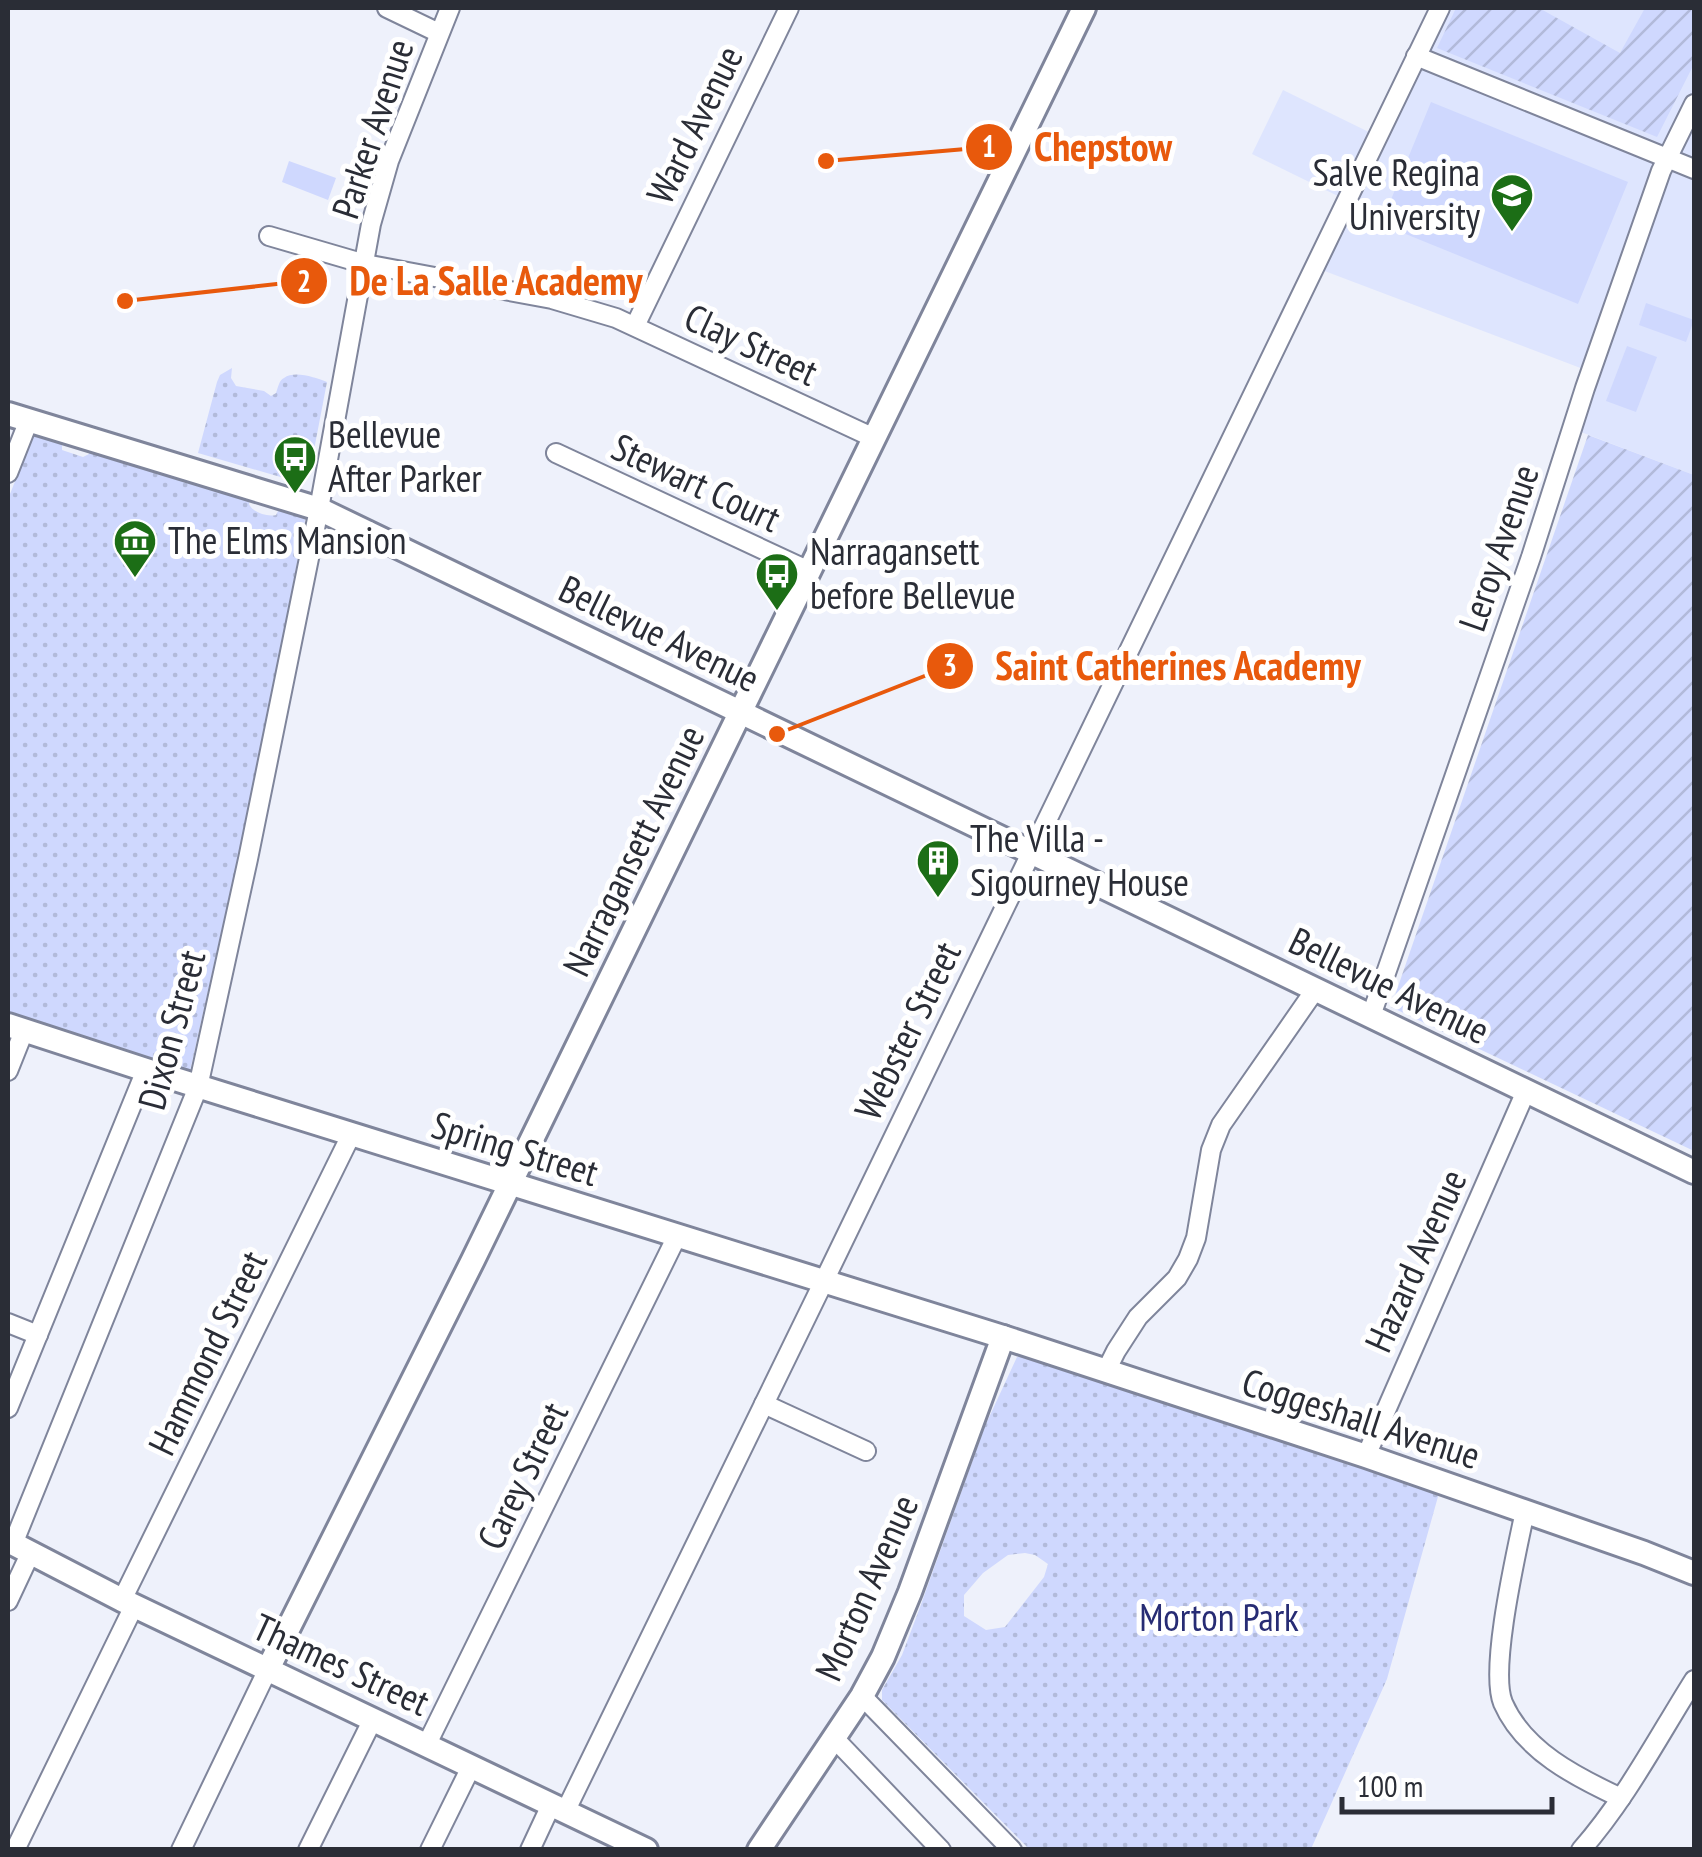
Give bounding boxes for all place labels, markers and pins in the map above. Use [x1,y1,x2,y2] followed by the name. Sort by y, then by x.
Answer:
[964,112,1192,182] callout: Chepstow
[1312,147,1481,240] place label: Salve Regina University
[1489,172,1535,233] school or university icon: Salve Regina University
[279,246,663,316] callout: De La Salle Academy
[328,409,482,502] place label: Bellevue After Parker
[272,434,318,495] bus stop icon: Bellevue After Parker
[168,515,407,564] place label: The Elms Mansion
[112,518,158,579] museum icon: The Elms Mansion
[810,526,1016,619] place label: Narragansett before Bellevue
[754,551,800,612] bus stop icon: Narragansett before Bellevue
[925,631,1382,701] callout: Saint Catherines Academy
[970,813,1189,906] place label: The Villa - Sigourney House
[915,838,961,899] building icon: The Villa - Sigourney House

